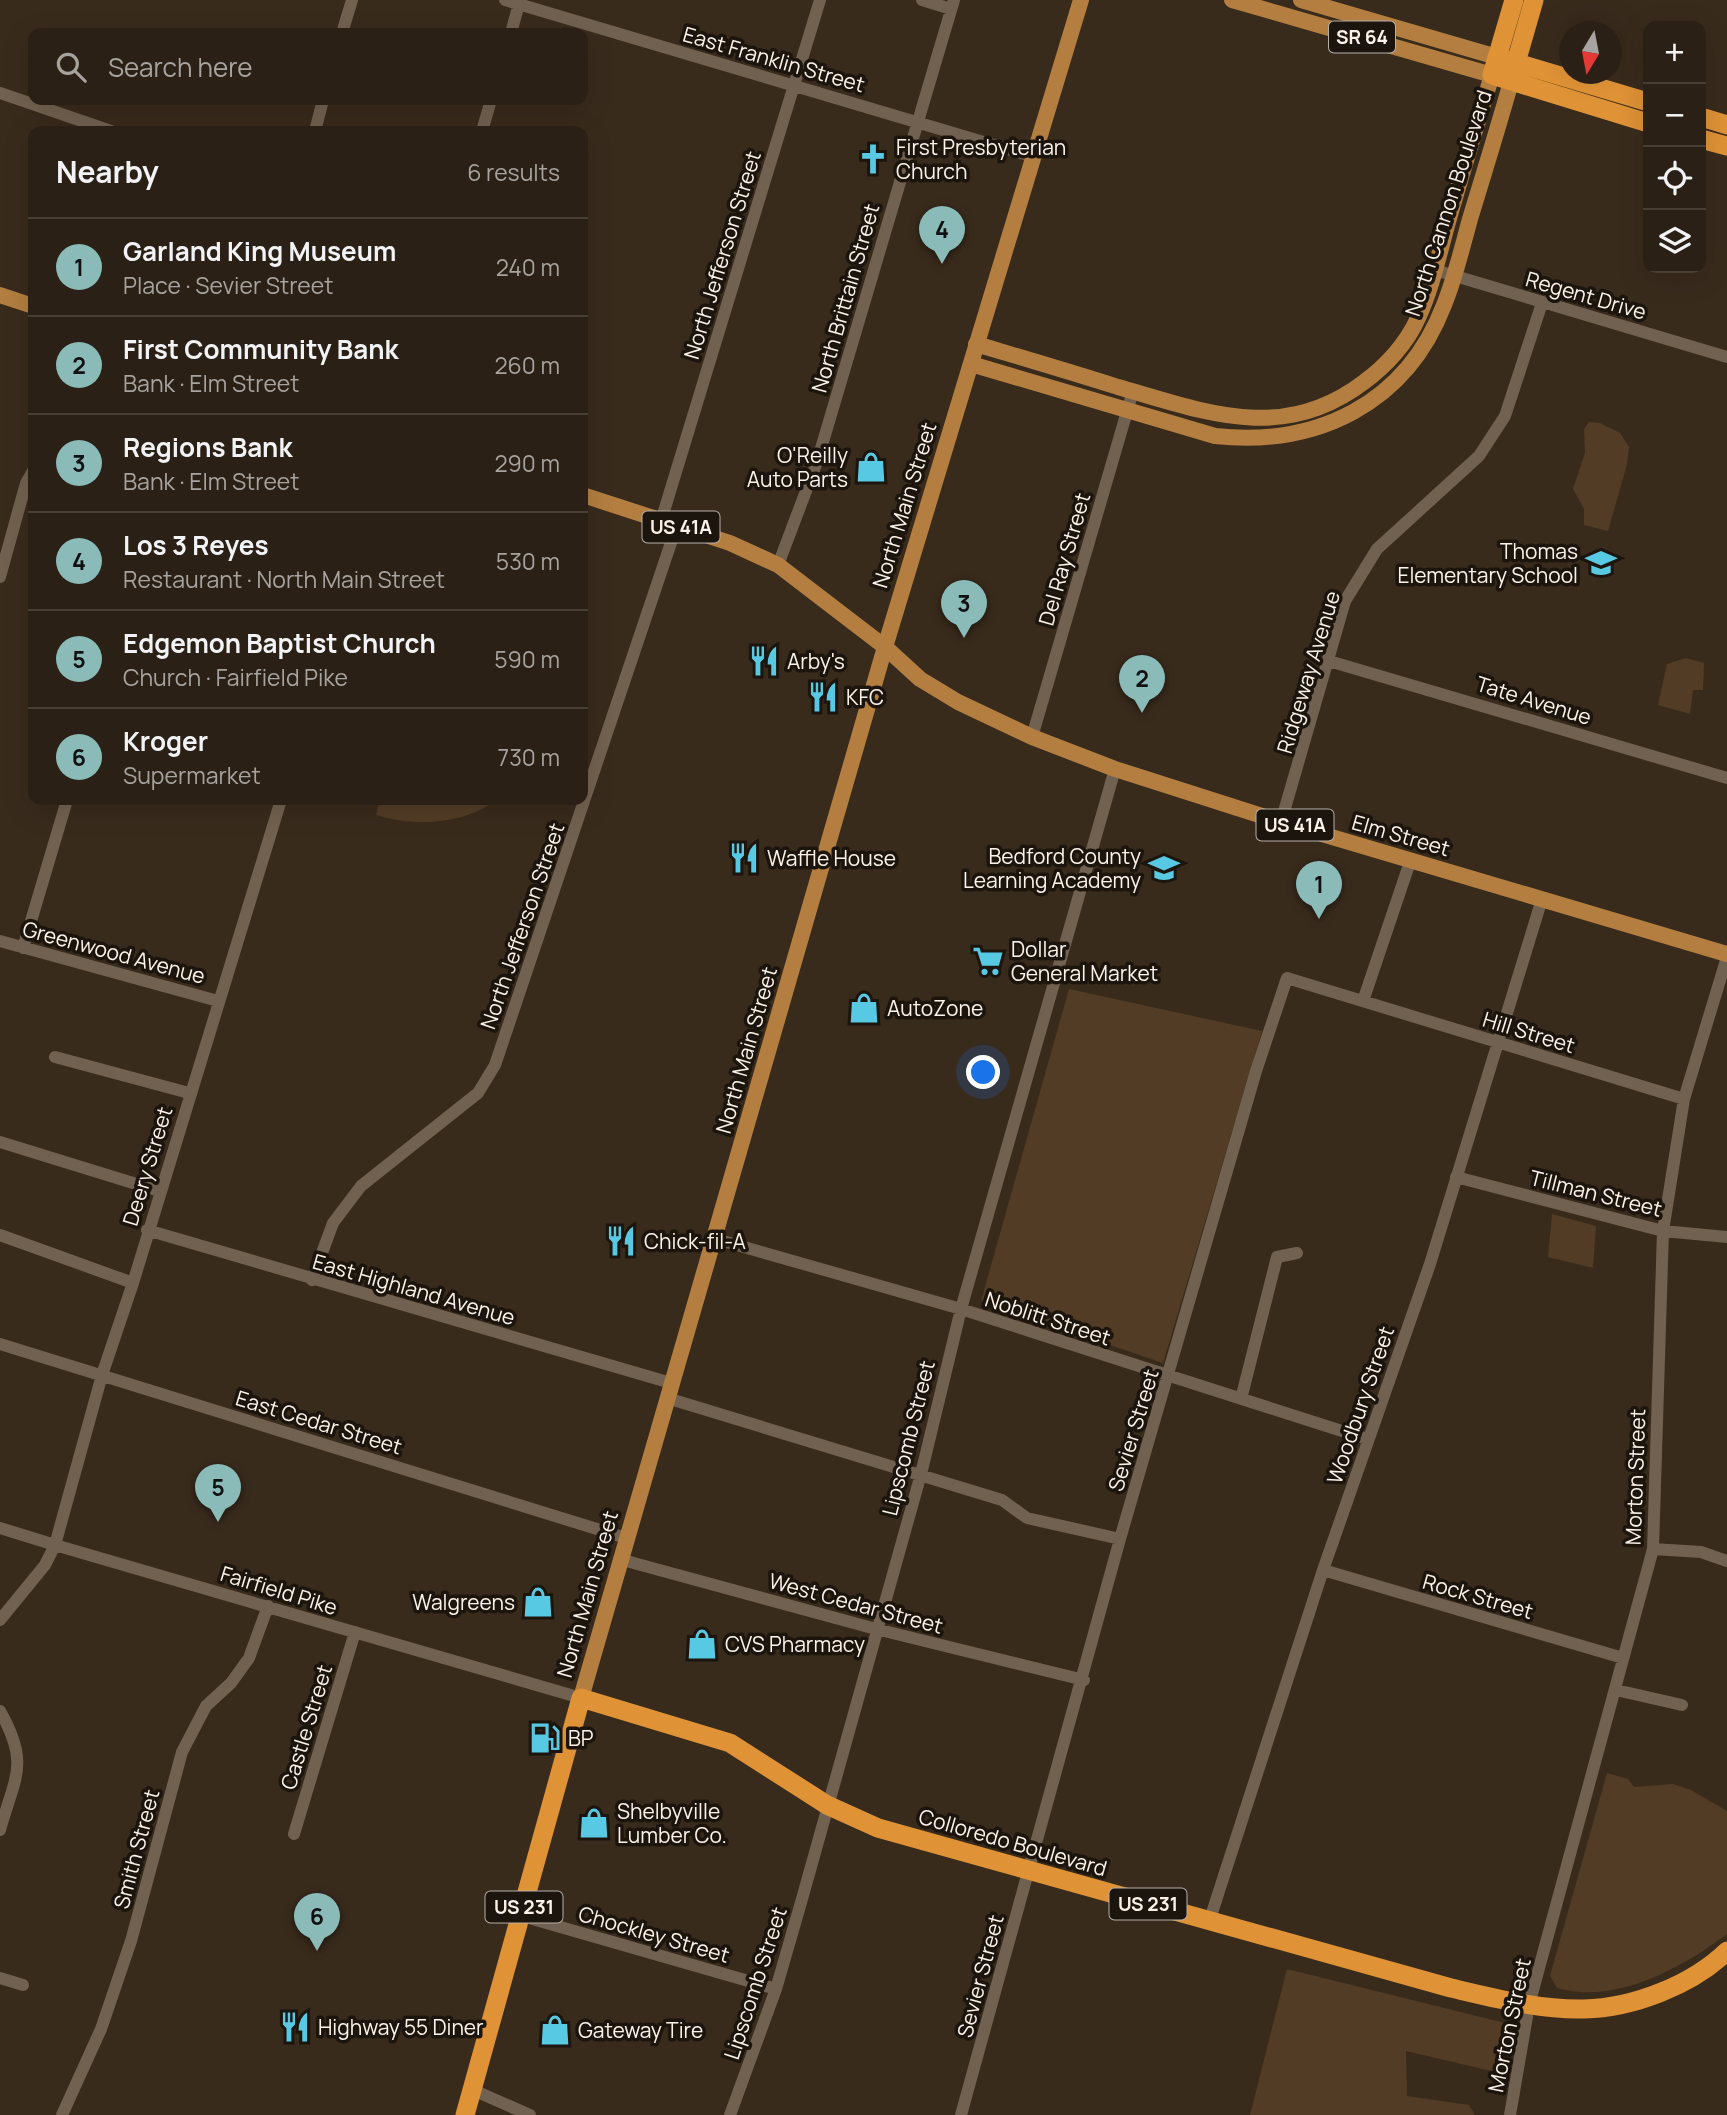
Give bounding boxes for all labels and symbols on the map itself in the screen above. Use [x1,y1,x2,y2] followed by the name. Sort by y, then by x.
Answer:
[680,20,868,98] street label: East Franklin Street
[1559,21,1622,84] north arrow
[1329,22,1395,52] road number: SR 64
[1398,86,1498,320] street label: North Cannon Boulevard
[896,133,1066,185] place label: First Presbyterian Church
[856,142,890,176] church icon: First Presbyterian Church
[677,148,767,362] street label: North Jefferson Street
[805,200,885,396] street label: North Brittain Street
[919,206,965,264] pin: 4
[1522,264,1650,326] street label: Regent Drive
[865,419,943,591] street label: North Main Street
[747,441,848,493] place label: O'Reilly Auto Parts
[854,450,888,484] shop icon: O'Reilly Auto Parts
[1032,489,1096,629] street label: Del Ray Street
[642,512,720,542] road number: US 41A
[1397,537,1578,589] place label: Thomas Elementary School
[1584,546,1618,580] school or university icon: Thomas Elementary School
[941,580,987,638] pin: 3
[1270,587,1346,757] street label: Ridgeway Avenue
[747,644,781,678] restaurant icon: Arby's
[787,647,845,675] place label: Arby's
[1119,655,1165,713] pin: 2
[1473,669,1595,731] street label: Tate Avenue
[806,680,840,714] restaurant icon: KFC
[846,683,884,711] place label: KFC
[1349,808,1453,862] street label: Elm Street
[1256,810,1334,840] road number: US 41A
[474,819,570,1033] street label: North Jefferson Street
[727,841,761,875] restaurant icon: Waffle House
[963,842,1141,894] place label: Bedford County Learning Academy
[767,844,896,872] place label: Waffle House
[1147,851,1181,885] school or university icon: Bedford County Learning Academy
[1296,861,1342,919] pin: 1
[20,914,208,990] street label: Greenwood Avenue
[1011,935,1158,987] place label: Dollar General Market
[971,944,1005,978] supermarket icon: Dollar General Market
[709,963,783,1137] street label: North Main Street
[847,991,881,1025] shop icon: AutoZone
[887,994,983,1022] place label: AutoZone
[1479,1005,1579,1059] street label: Hill Street
[966,1055,1000,1089] your location
[116,1103,178,1229] street label: Deery Street
[1527,1163,1665,1223] street label: Tillman Street
[604,1224,638,1258] restaurant icon: Chick-fil-A
[644,1227,746,1255] place label: Chick-fil-A
[310,1247,518,1331] street label: East Highland Avenue
[982,1285,1114,1351] street label: Noblitt Street
[1320,1322,1400,1488] street label: Woodbury Street
[875,1358,941,1518] street label: Lipscomb Street
[1101,1366,1165,1494] street label: Sevier Street
[233,1383,405,1461] street label: East Cedar Street
[1619,1408,1651,1546] street label: Morton Street
[195,1464,241,1522] pin: 5
[550,1507,624,1681] street label: North Main Street
[217,1559,341,1621] street label: Fairfield Pike
[766,1566,946,1640] street label: West Cedar Street
[1420,1567,1536,1625] street label: Rock Street
[521,1585,555,1619] shop icon: Walgreens
[412,1588,515,1616] place label: Walgreens
[685,1627,719,1661] shop icon: CVS Pharmacy
[725,1630,865,1658] place label: CVS Pharmacy
[274,1661,338,1793] street label: Castle Street
[528,1721,562,1755] fuel station icon: BP
[568,1724,594,1752] place label: BP
[107,1786,165,1912] street label: Smith Street
[617,1797,727,1849] place label: Shelbyville Lumber Co.
[916,1802,1110,1882] street label: Colloredo Boulevard
[577,1806,611,1840] shop icon: Shelbyville Lumber Co.
[1110,1888,1186,1920] road number: US 231
[486,1892,562,1923] road number: US 231
[294,1893,340,1951] pin: 6
[575,1899,733,1969] street label: Chockley Street
[717,1903,793,2063] street label: Lipscomb Street
[950,1911,1010,2041] street label: Sevier Street
[1481,1955,1537,2095] street label: Morton Street
[278,2010,312,2044] restaurant icon: Highway 55 Diner
[318,2013,484,2041] place label: Highway 55 Diner
[538,2013,572,2047] shop icon: Gateway Tire
[578,2016,703,2044] place label: Gateway Tire

